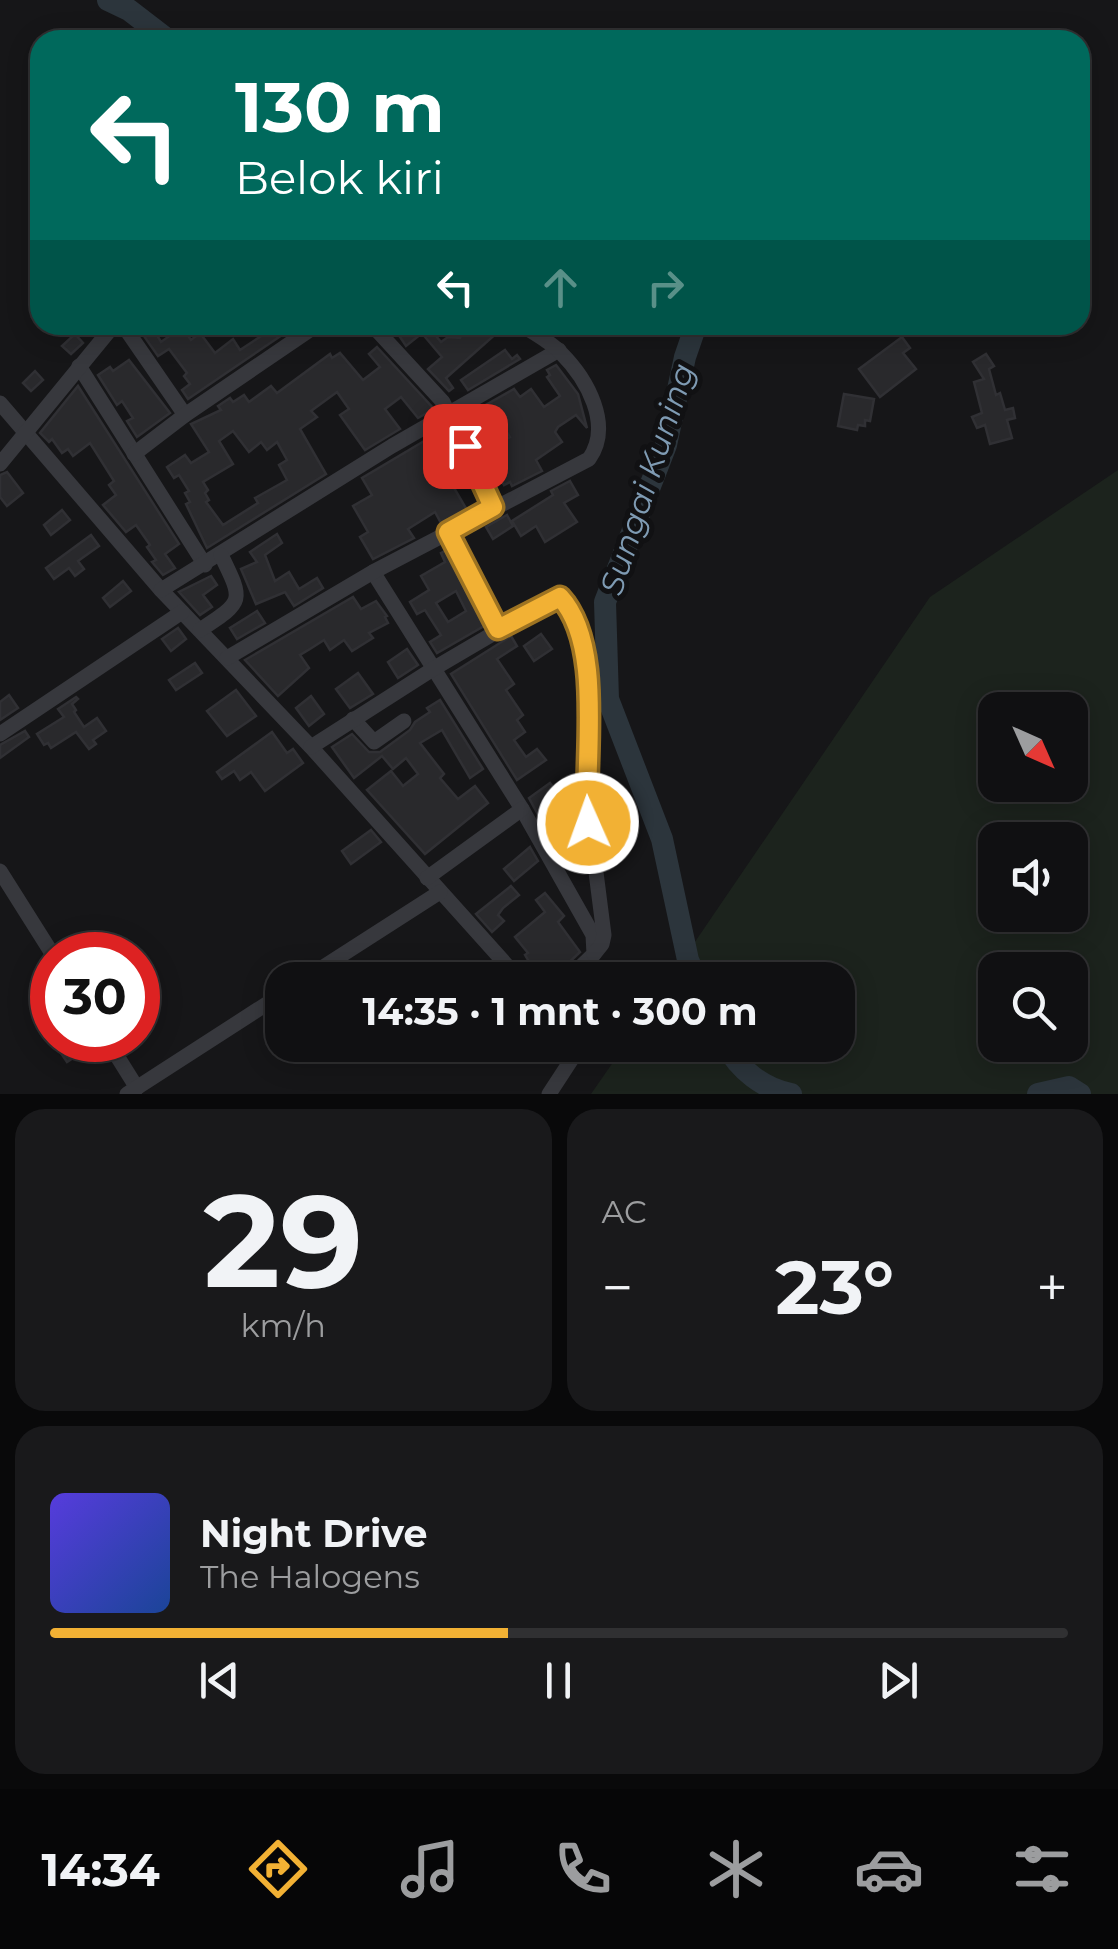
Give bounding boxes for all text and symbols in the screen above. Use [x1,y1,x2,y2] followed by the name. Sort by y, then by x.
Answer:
[235,64,445,150] text: 130 m
[70,70,200,200] icon: left
[235,150,444,205] text: Belok kiri
[428,260,483,315] icon: left
[533,260,588,315] icon: ahead
[638,260,693,315] icon: right
[591,358,703,600] water label: Sungai Kuning
[423,404,508,489] pin
[438,419,493,474] icon: arrive
[978,692,1088,802] north arrow
[978,692,1088,1062] map controls
[536,771,640,875] position arrow
[978,822,1088,932] button: sound
[30,932,160,1062] speed limit sign: 30
[978,952,1088,1062] button: search
[362,988,758,1035] text: 14:35 · 1 mnt · 300 m
[203,1161,363,1320] text: 29
[602,1192,647,1231] text: AC
[775,1241,894,1333] text: 23°
[602,1254,633,1321] text: −
[1036,1254,1068,1321] text: +
[241,1306,326,1345] text: km/h
[200,1510,427,1557] text: Night Drive
[200,1557,420,1596] text: The Halogens
[192,1653,247,1708] icon: previous
[531,1653,586,1708] icon: pause
[871,1653,926,1708] icon: next
[243,1834,313,1904] icon: directions
[395,1834,465,1904] icon: music
[548,1834,618,1904] icon: phone
[701,1834,771,1904] icon: climate
[854,1834,924,1904] icon: car
[1007,1834,1077,1904] icon: filters
[41,1842,160,1897] text: 14:34

